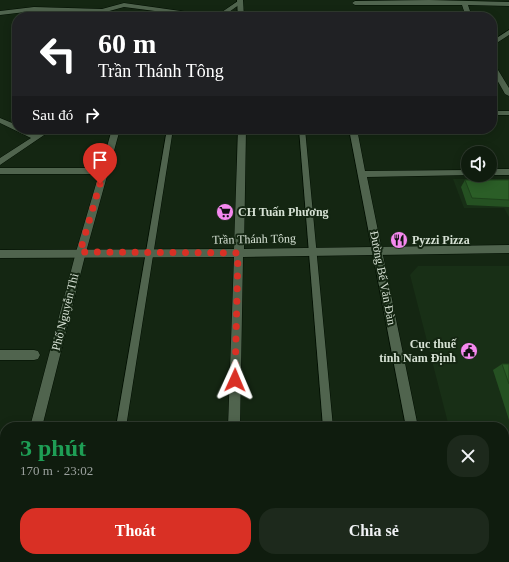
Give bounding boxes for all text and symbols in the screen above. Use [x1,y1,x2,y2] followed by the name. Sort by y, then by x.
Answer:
[32,28,84,80] icon: left
[98,28,156,59] text: 60 m
[98,61,224,81] text: Trần Thánh Tông
[81,104,103,126] icon: right
[32,107,73,123] text: Sau đó
[83,143,117,184] pin
[461,146,497,182] map controls
[461,146,497,182] button: sound
[89,149,111,171] icon: arrive
[215,202,235,222] supermarket icon: CH Tuấn Phương
[238,205,329,219] place label: CH Tuấn Phương
[367,230,399,326] street label: Đường Bế Văn Đàn
[389,230,409,250] restaurant icon: Pyzzi Pizza
[212,231,296,247] street label: Trần Thánh Tông
[412,233,470,247] place label: Pyzzi Pizza
[49,271,82,352] street label: Phố Nguyễn Thi
[379,337,457,365] place label: Cục thuế tỉnh Nam Định
[459,341,479,361] public building icon: Cục thuế tỉnh Nam Định
[214,359,256,401] position arrow
[20,435,86,461] text: 3 phút
[447,435,489,477] button: close
[20,463,93,478] text: 170 m · 23:02
[20,508,251,554] button: Thoát
[259,508,489,554] button: Chia sẻ

